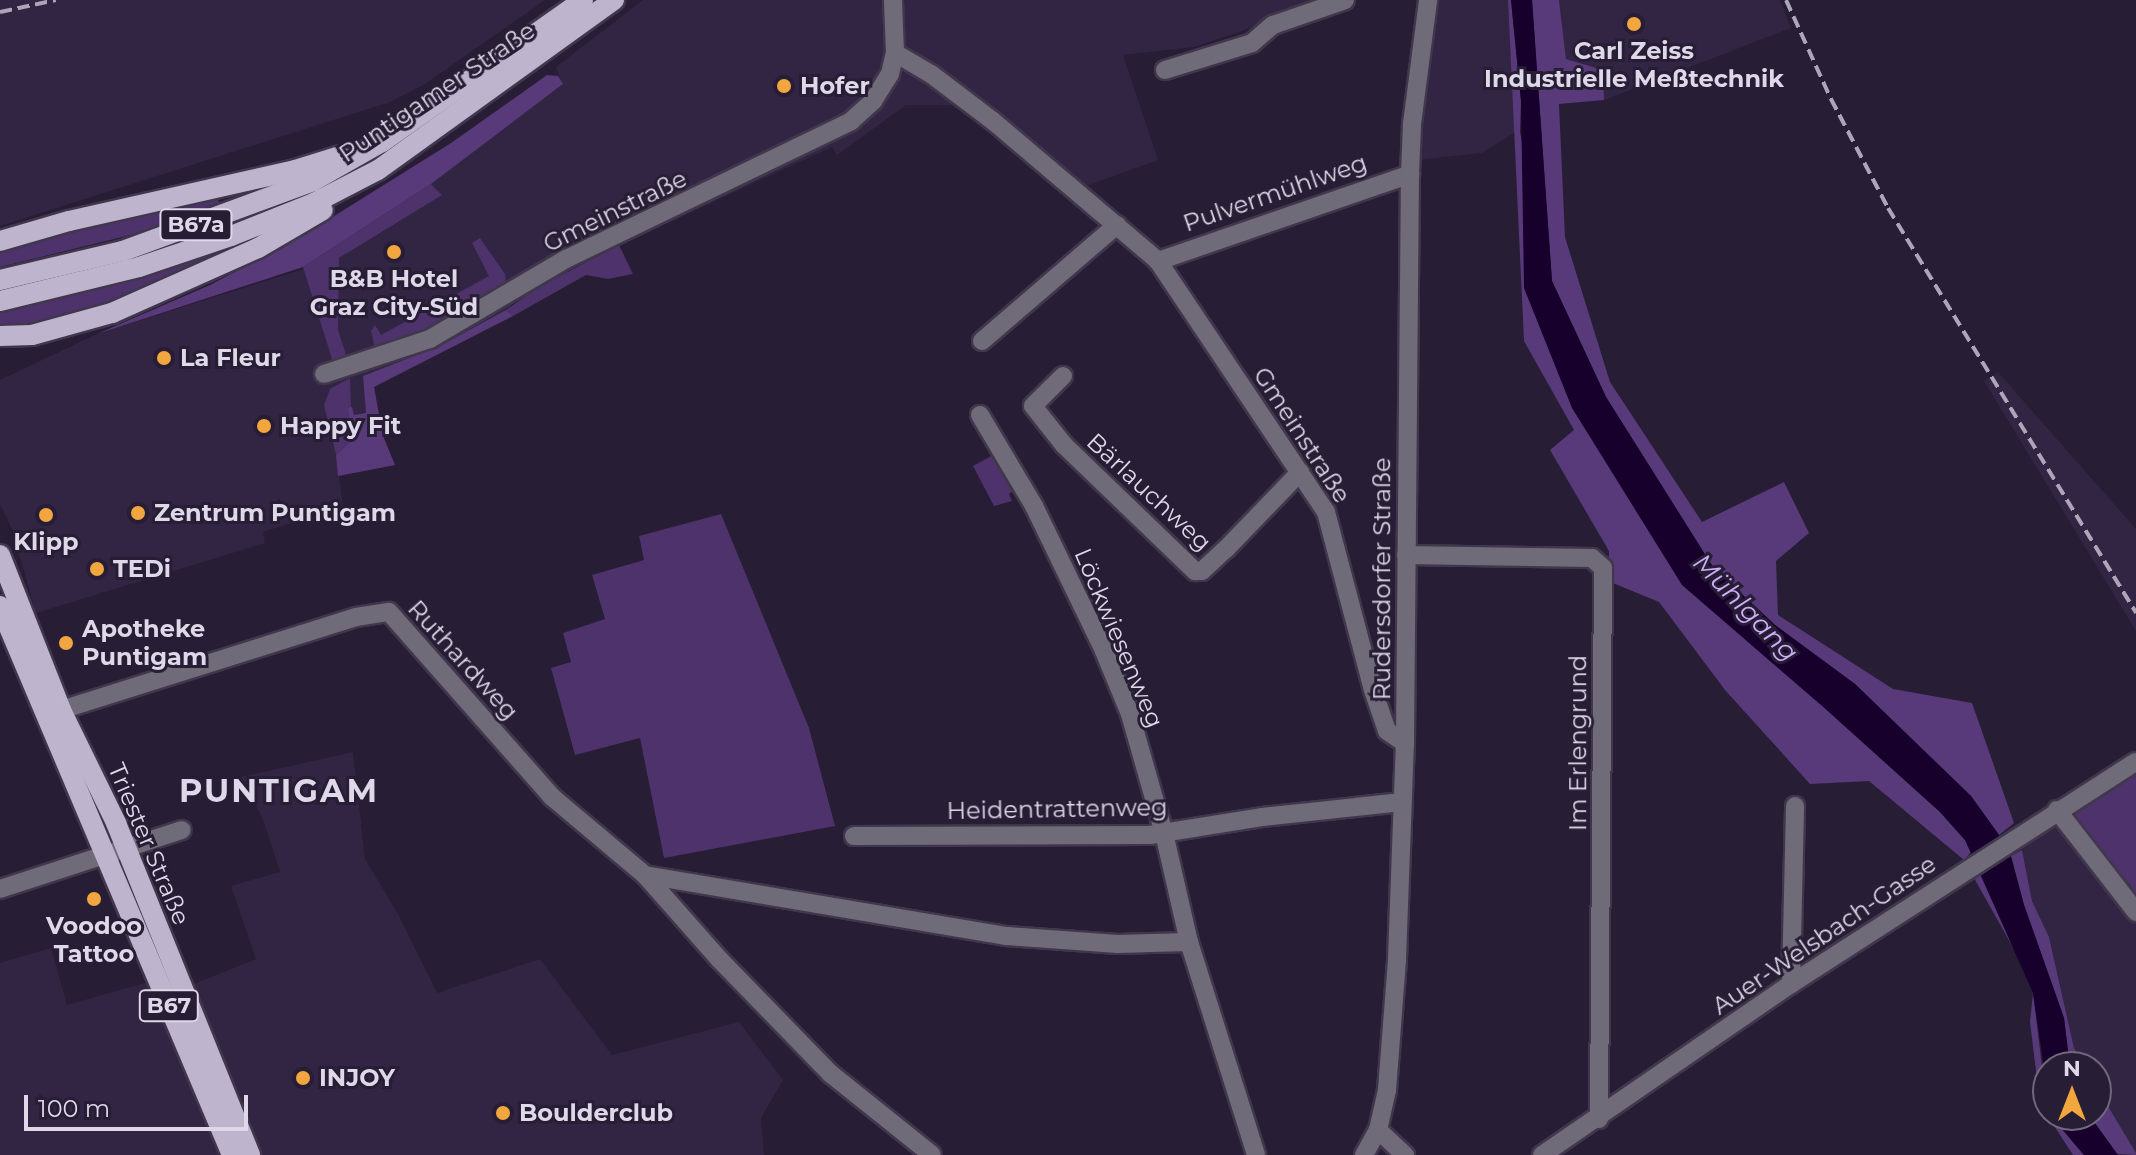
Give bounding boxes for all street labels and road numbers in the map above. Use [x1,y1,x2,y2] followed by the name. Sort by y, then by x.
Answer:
[334,16,540,168] street label: Puntigamer Straße
[1179,148,1371,238] street label: Pulvermühlweg
[539,164,691,258] street label: Gmeinstraße
[158,207,234,243] road number: B67a
[1247,362,1357,508] street label: Gmeinstraße
[1081,427,1217,557] street label: Bärlauchweg
[1368,458,1396,700] street label: Rudersdorfer Straße
[1068,544,1170,732] street label: Löckwiesenweg
[402,594,524,726] street label: Ruthardweg
[1564,655,1592,831] street label: Im Erlengrund
[102,759,196,929] street label: Triester Straße
[946,793,1168,825] street label: Heidentrattenweg
[1707,849,1941,1021] street label: Auer-Welsbach-Gasse
[137,988,201,1024] road number: B67

